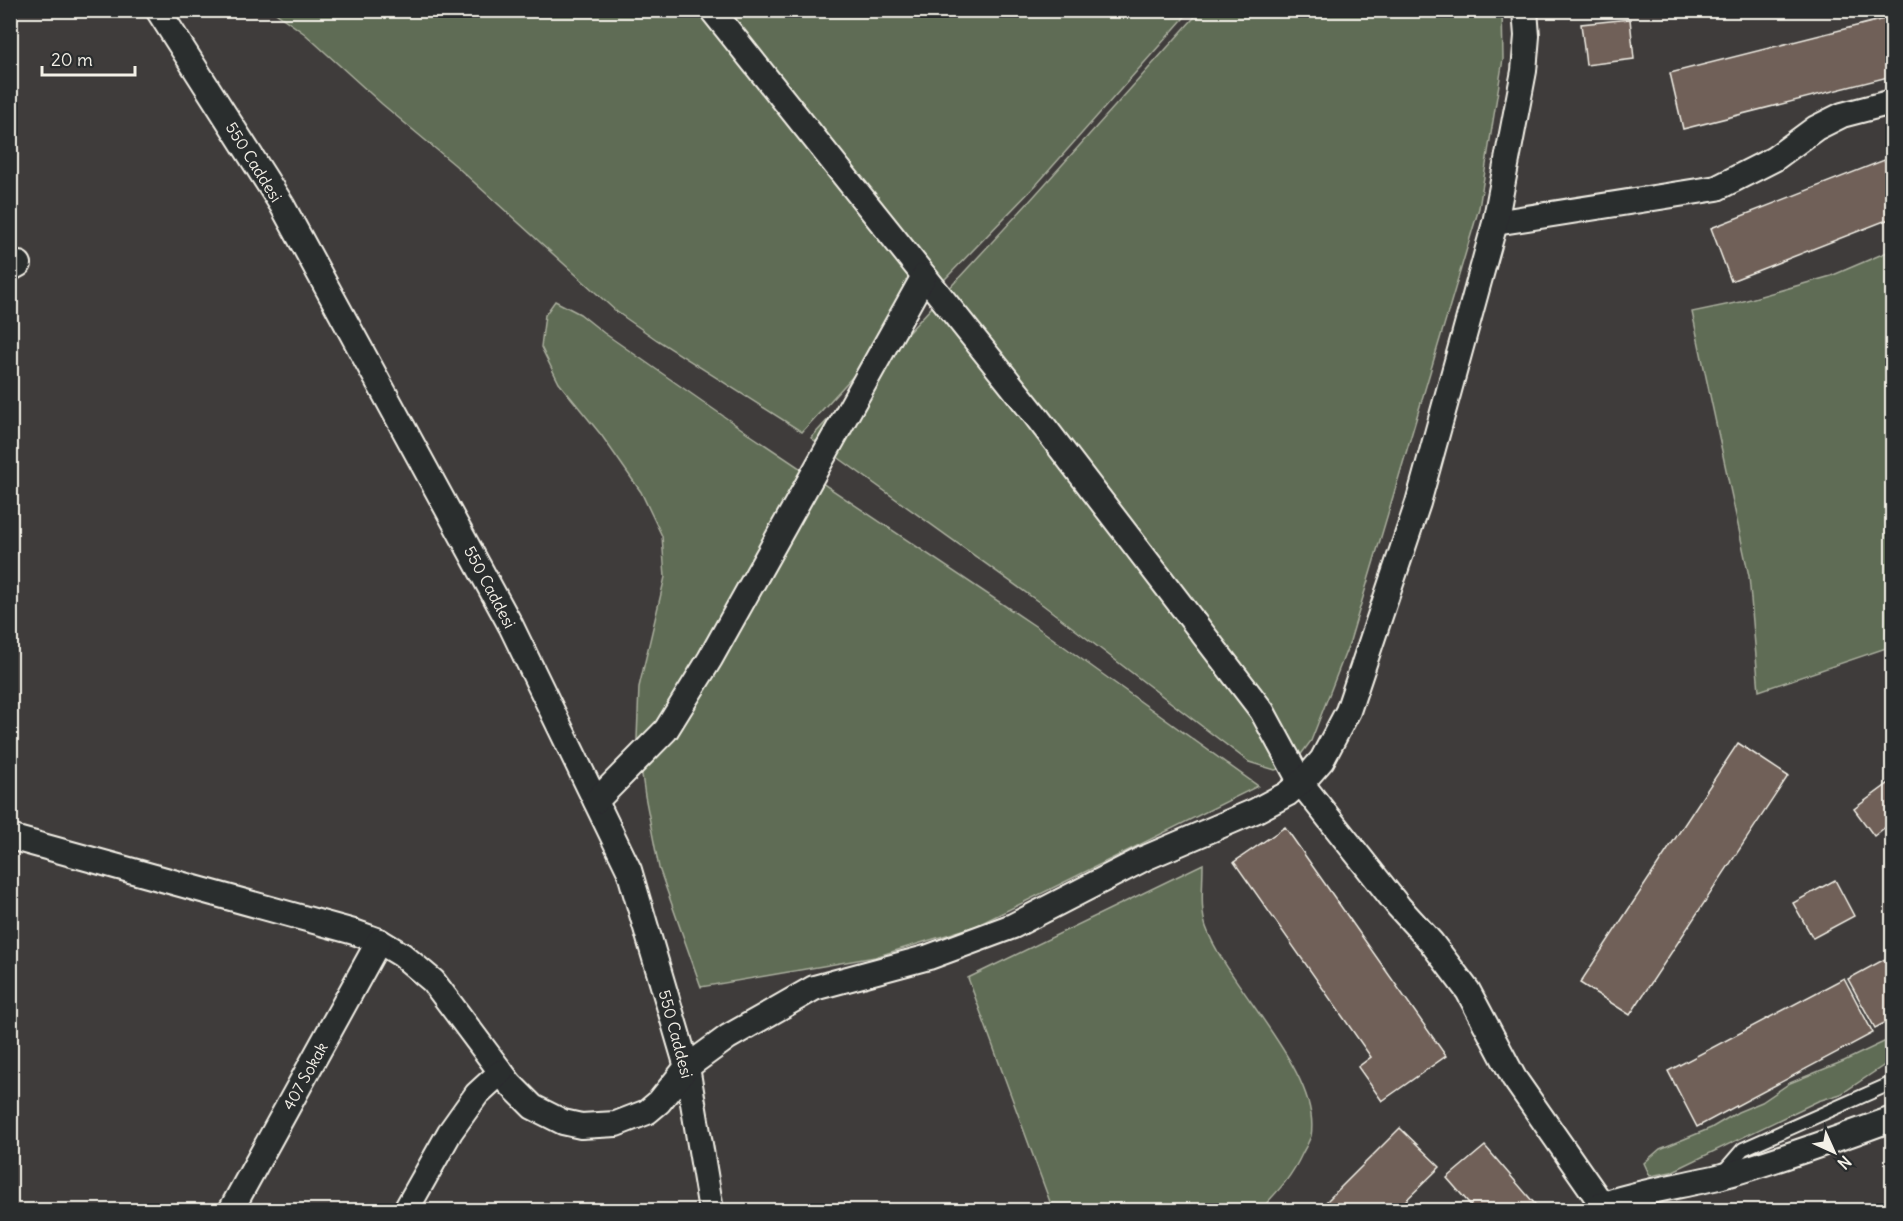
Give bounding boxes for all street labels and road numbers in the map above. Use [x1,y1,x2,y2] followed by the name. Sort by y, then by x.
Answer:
[222,118,286,206] street label: 550 Caddesi
[460,542,520,632] street label: 550 Caddesi
[655,988,697,1080] street label: 550 Caddesi
[278,1039,332,1113] street label: 407 Sokak

